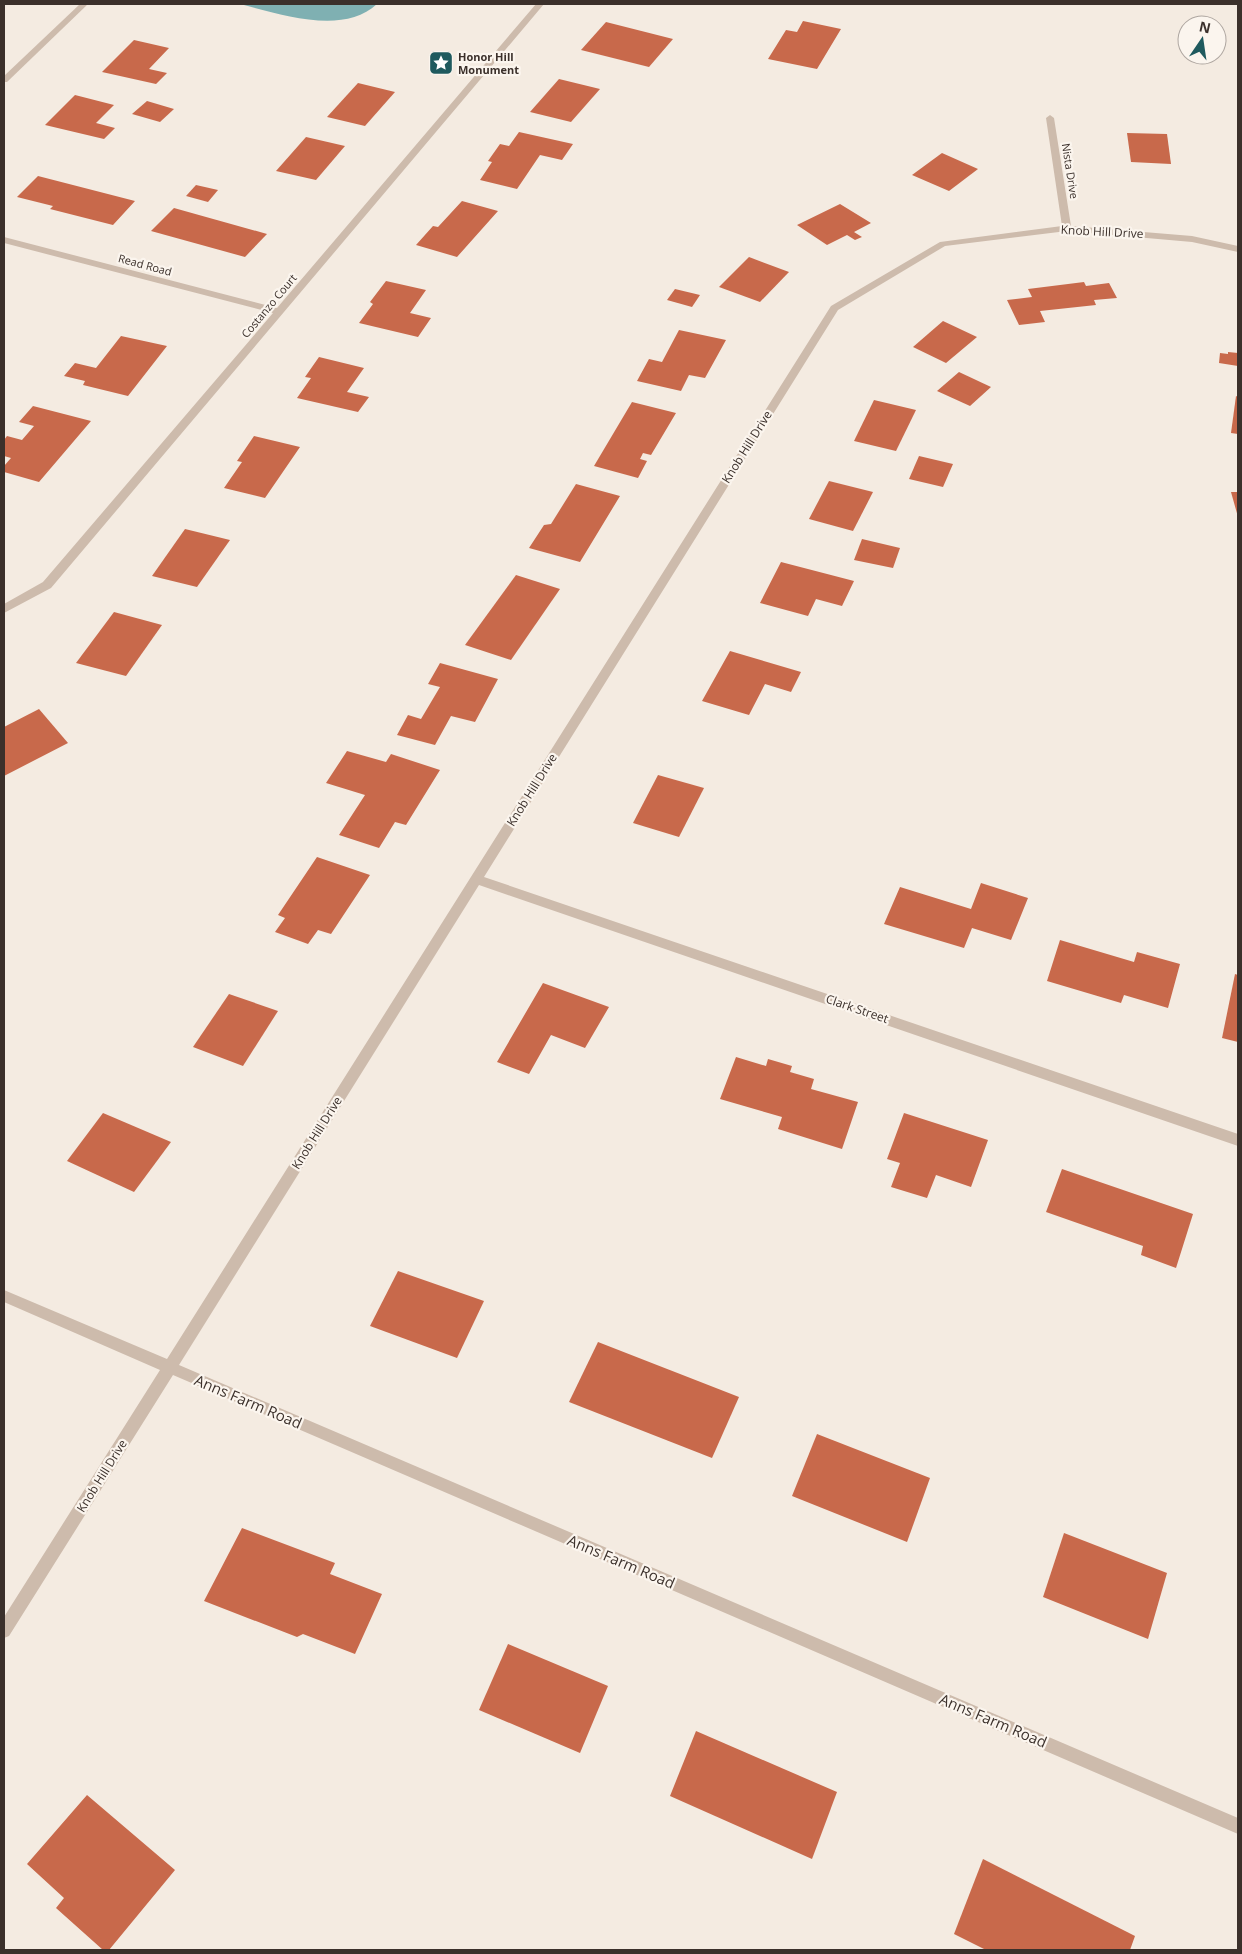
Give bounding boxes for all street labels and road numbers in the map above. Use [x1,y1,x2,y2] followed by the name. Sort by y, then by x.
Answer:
[1059,142,1082,200] street label: Nista Drive
[1060,221,1144,242] street label: Knob Hill Drive
[117,250,174,279] street label: Read Road
[238,271,300,341] street label: Costanzo Court
[717,407,776,486] street label: Knob Hill Drive
[502,750,561,829] street label: Knob Hill Drive
[824,990,891,1027] street label: Clark Street
[287,1093,346,1172] street label: Knob Hill Drive
[192,1369,305,1433] street label: Anns Farm Road
[72,1436,131,1515] street label: Knob Hill Drive
[565,1529,678,1593] street label: Anns Farm Road
[937,1688,1050,1752] street label: Anns Farm Road

